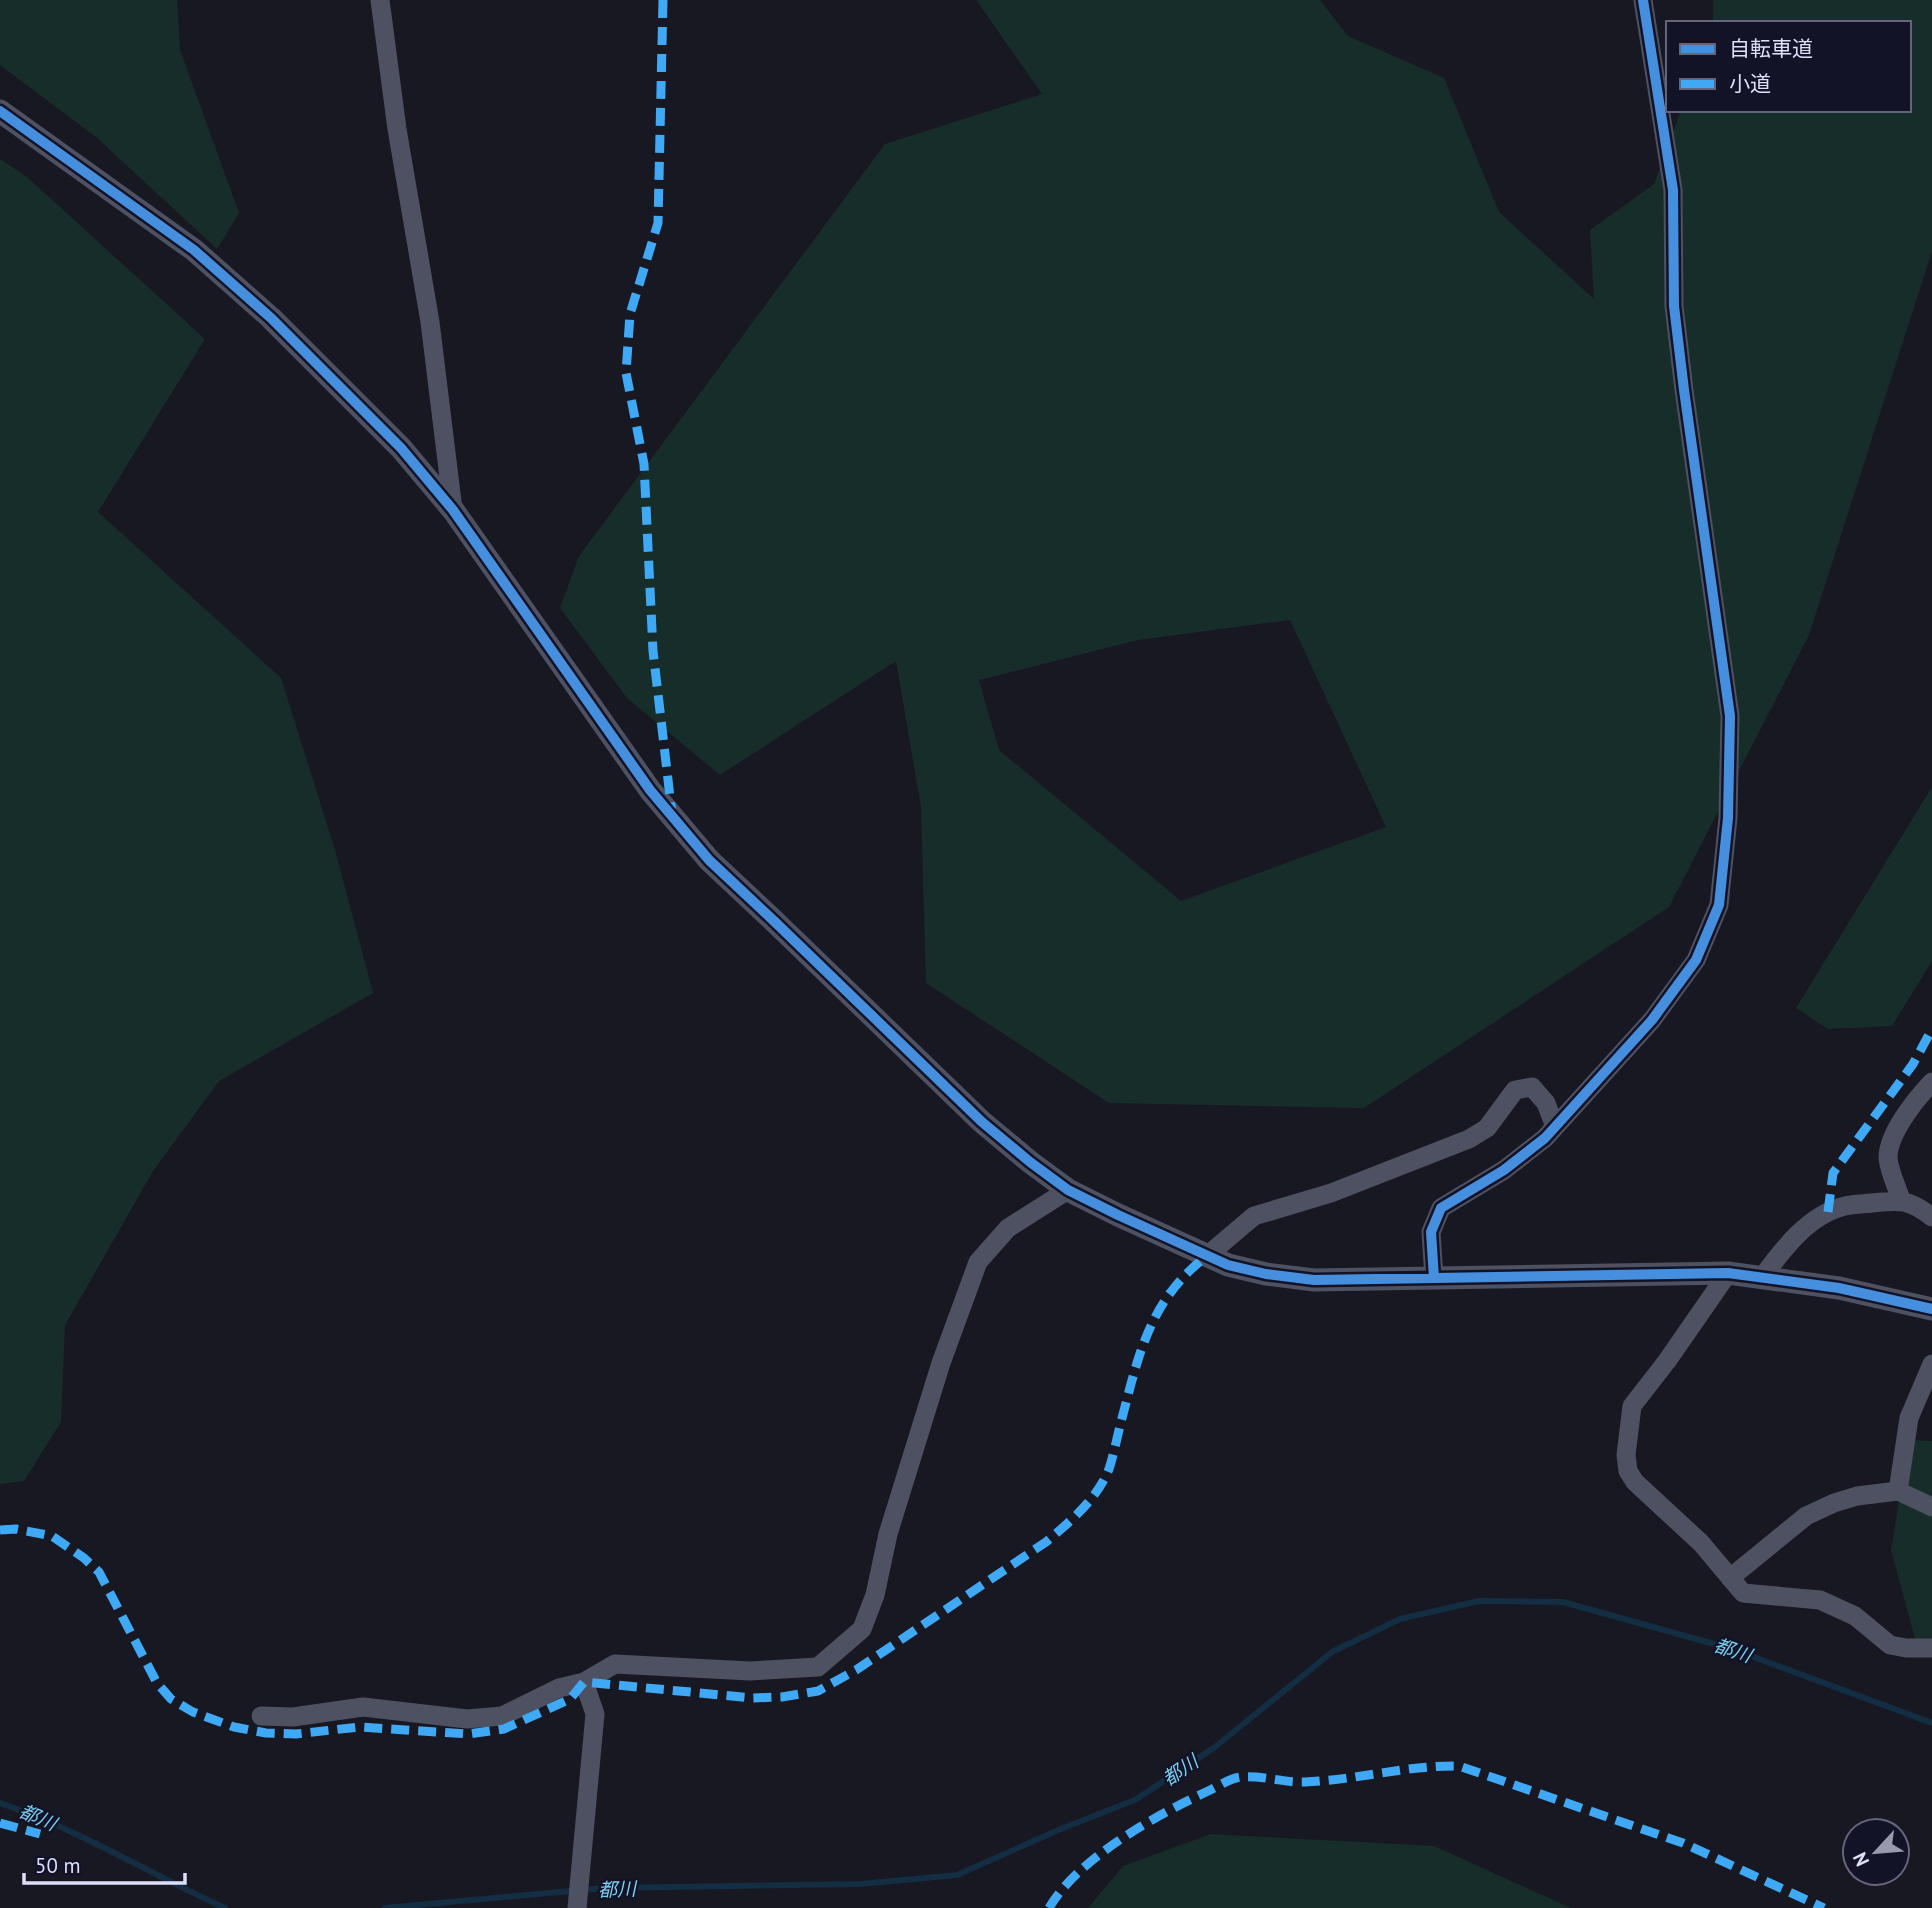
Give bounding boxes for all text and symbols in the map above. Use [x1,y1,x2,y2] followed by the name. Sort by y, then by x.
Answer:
[1666,21,1911,112] legend
[1729,35,1813,62] text: 自転車道
[1729,70,1771,97] text: 小道
[1711,1633,1757,1668] water label: 都川
[1158,1748,1204,1791] water label: 都川
[16,1799,62,1836] water label: 都川
[1841,1817,1911,1887] north arrow
[24,1842,186,1886] scale bar
[1847,1849,1874,1870] text: N
[35,1852,81,1879] text: 50 m
[598,1876,638,1902] water label: 都川

